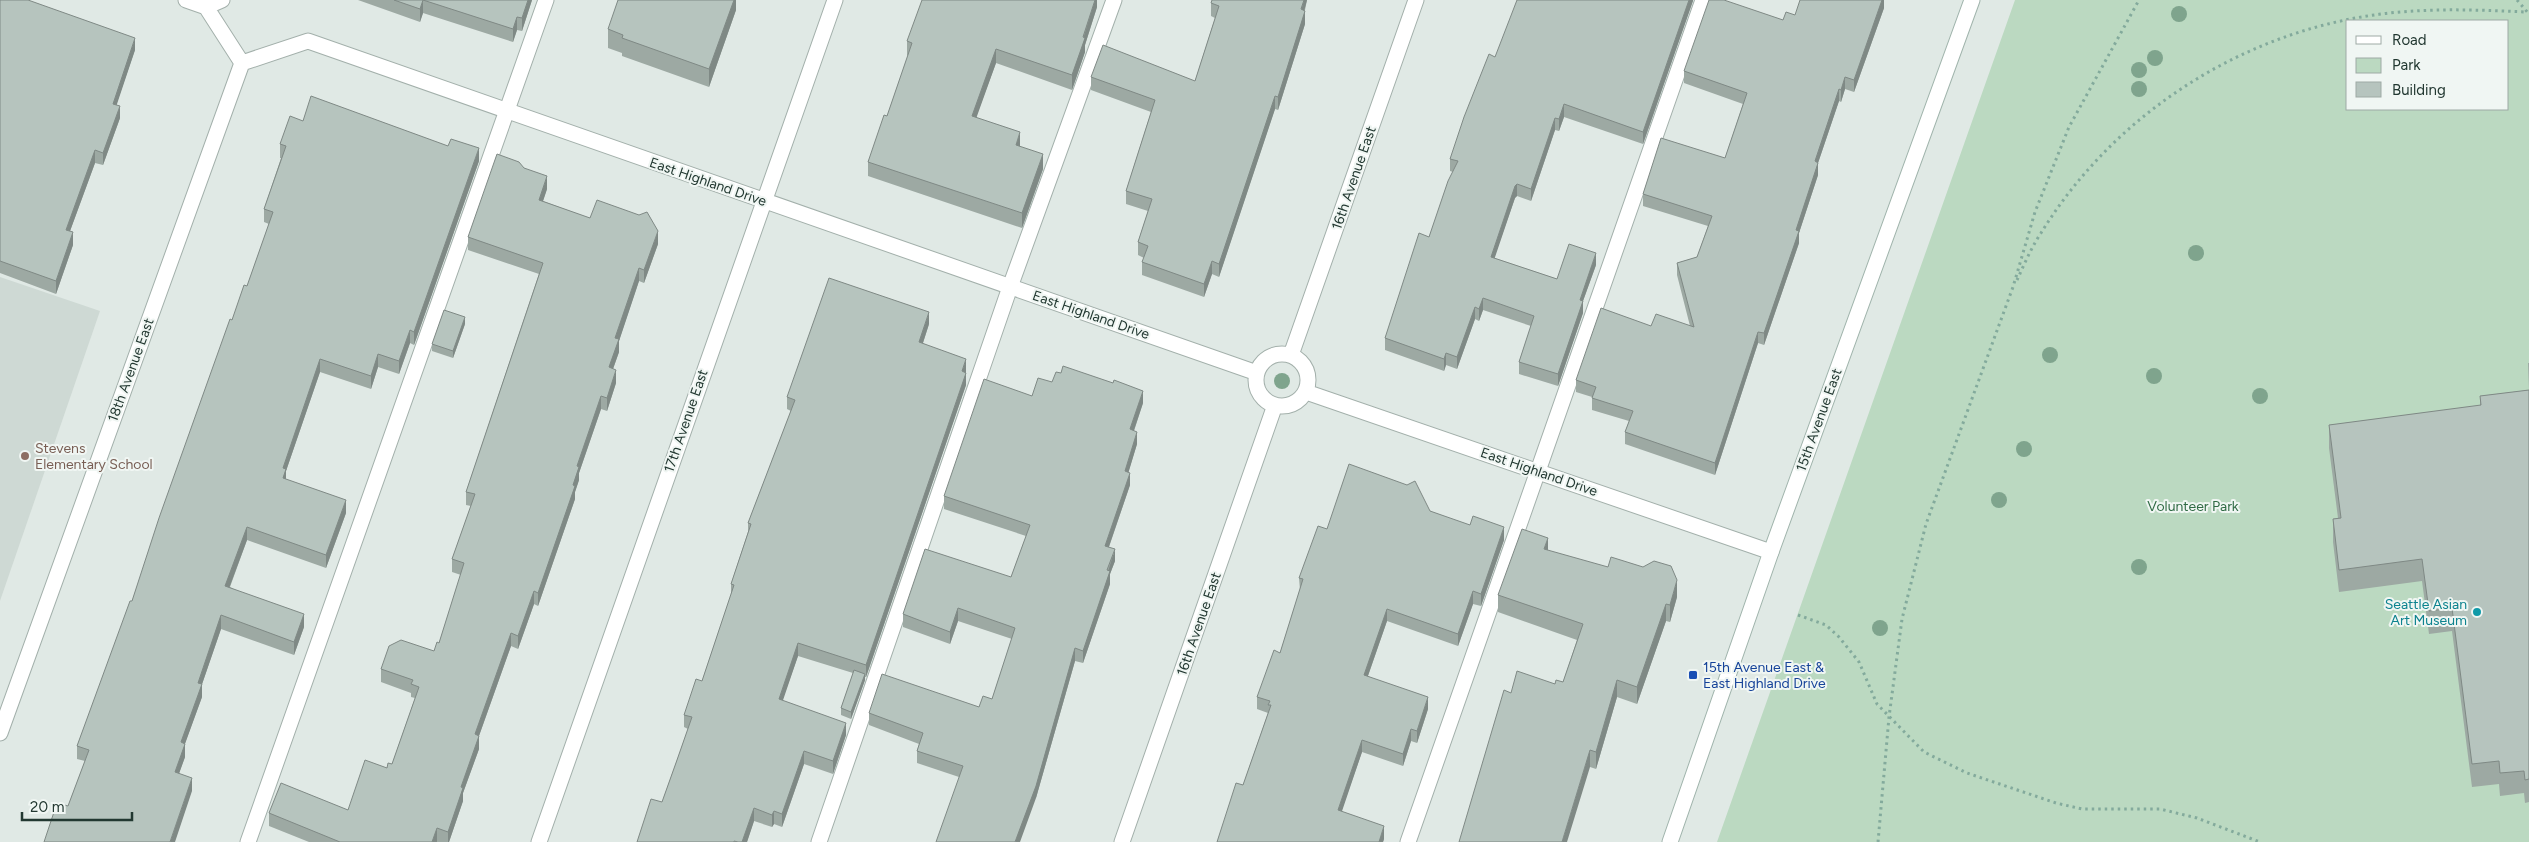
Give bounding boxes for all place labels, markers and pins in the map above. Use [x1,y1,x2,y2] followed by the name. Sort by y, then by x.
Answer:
[35,440,153,473] place label: Stevens Elementary School
[19,450,31,462] marker: Stevens Elementary School
[2385,596,2467,629] place label: Seattle Asian Art Museum
[2471,606,2483,618] marker: Seattle Asian Art Museum
[1703,659,1826,692] place label: 15th Avenue East & East Highland Drive
[1687,669,1699,681] marker: 15th Avenue East & East Highland Drive

